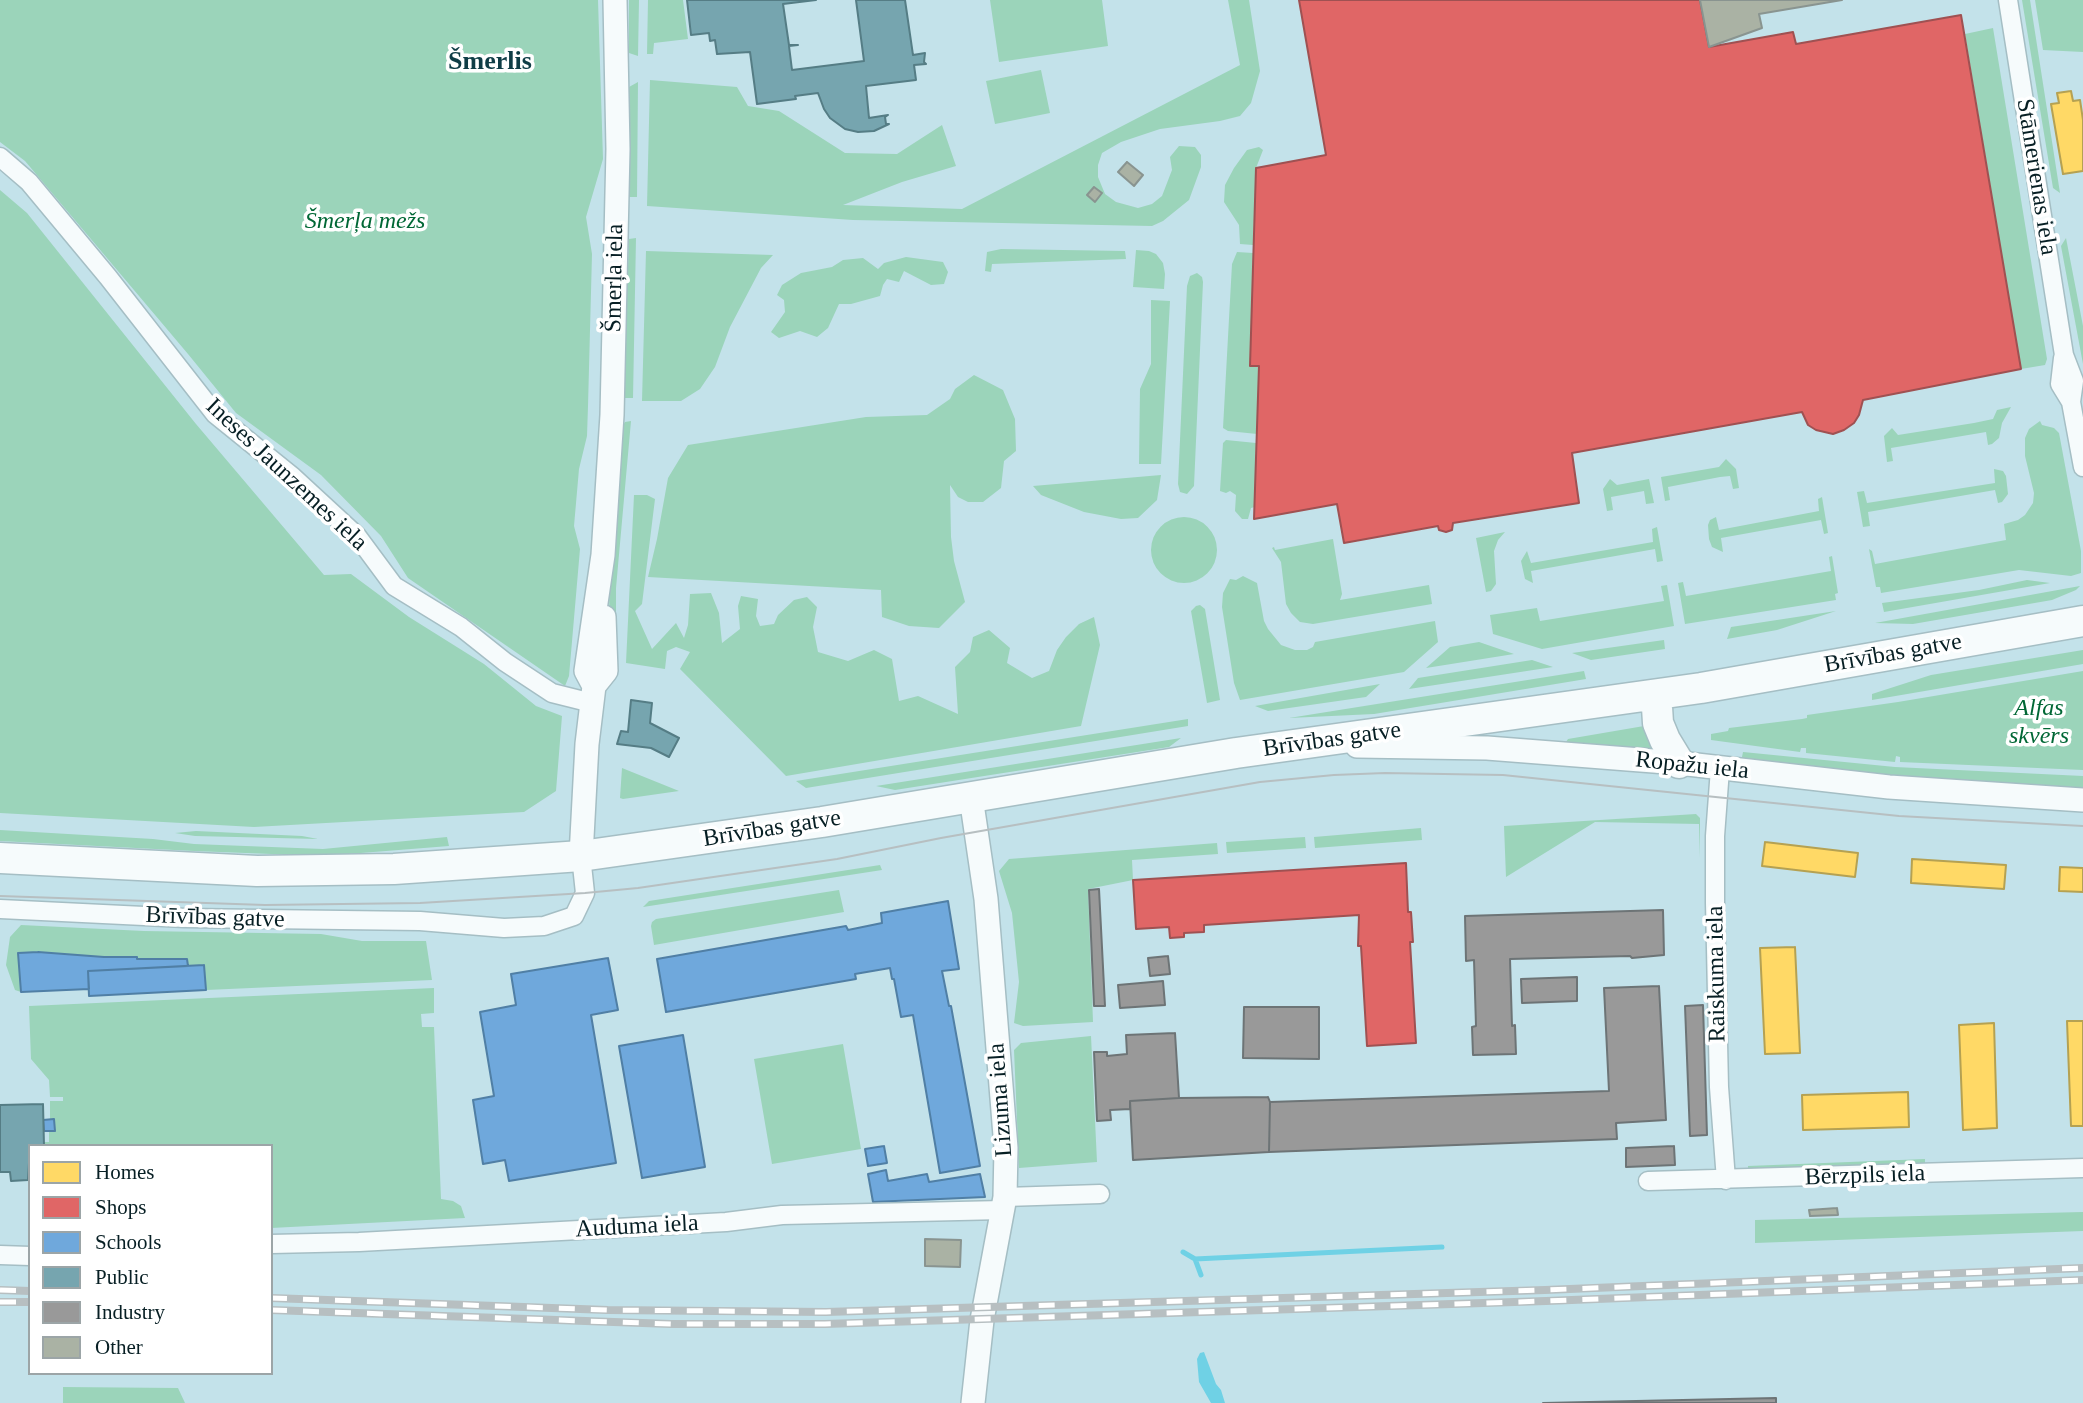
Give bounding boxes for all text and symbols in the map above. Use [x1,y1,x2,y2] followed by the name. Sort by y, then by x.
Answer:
[448,46,532,78] district label: Šmerlis
[2009,97,2063,257] street label: Stāmerienas iela
[305,208,425,236] park label: Šmerļa mežs
[600,223,630,333] street label: Šmerļa iela
[199,393,373,557] street label: Ineses Jaunzemes iela
[1822,628,1964,680] street label: Brīvības gatve
[2009,695,2069,751] park label: Alfas skvērs
[1261,716,1403,764] street label: Brīvības gatve
[1634,746,1750,786] street label: Ropažu iela
[701,804,843,854] street label: Brīvības gatve
[145,901,285,935] street label: Brīvības gatve
[1701,905,1733,1043] street label: Raiskuma iela
[983,1042,1019,1158] street label: Lizuma iela
[28,1144,273,1375] legend
[95,1160,155,1184] text: Homes
[1804,1160,1926,1192] street label: Bērzpils iela
[95,1195,146,1219] text: Shops
[575,1209,699,1245] street label: Auduma iela
[95,1230,162,1254] text: Schools
[95,1265,149,1289] text: Public
[95,1300,165,1324] text: Industry
[95,1335,143,1359] text: Other

